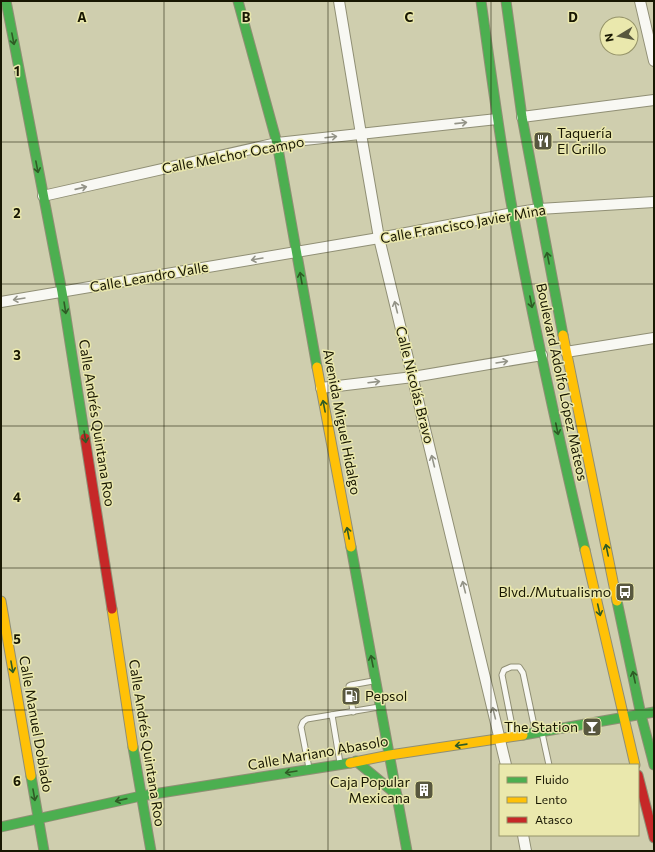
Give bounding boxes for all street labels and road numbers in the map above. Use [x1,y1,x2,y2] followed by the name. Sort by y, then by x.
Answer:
[160,132,305,177] street label: Calle Melchor Ocampo
[379,201,547,246] street label: Calle Francisco Javier Mina
[88,258,209,295] street label: Calle Leandro Valle
[533,281,592,482] street label: Boulevard Adolfo López Mateos
[393,324,438,445] street label: Calle Nicolás Bravo
[76,338,119,508] street label: Calle Andrés Quintana Roo
[320,348,365,496] street label: Avenida Miguel Hidalgo
[16,654,57,794] street label: Calle Manuel Doblado
[126,658,169,828] street label: Calle Andrés Quintana Roo
[246,732,389,773] street label: Calle Mariano Abasolo

